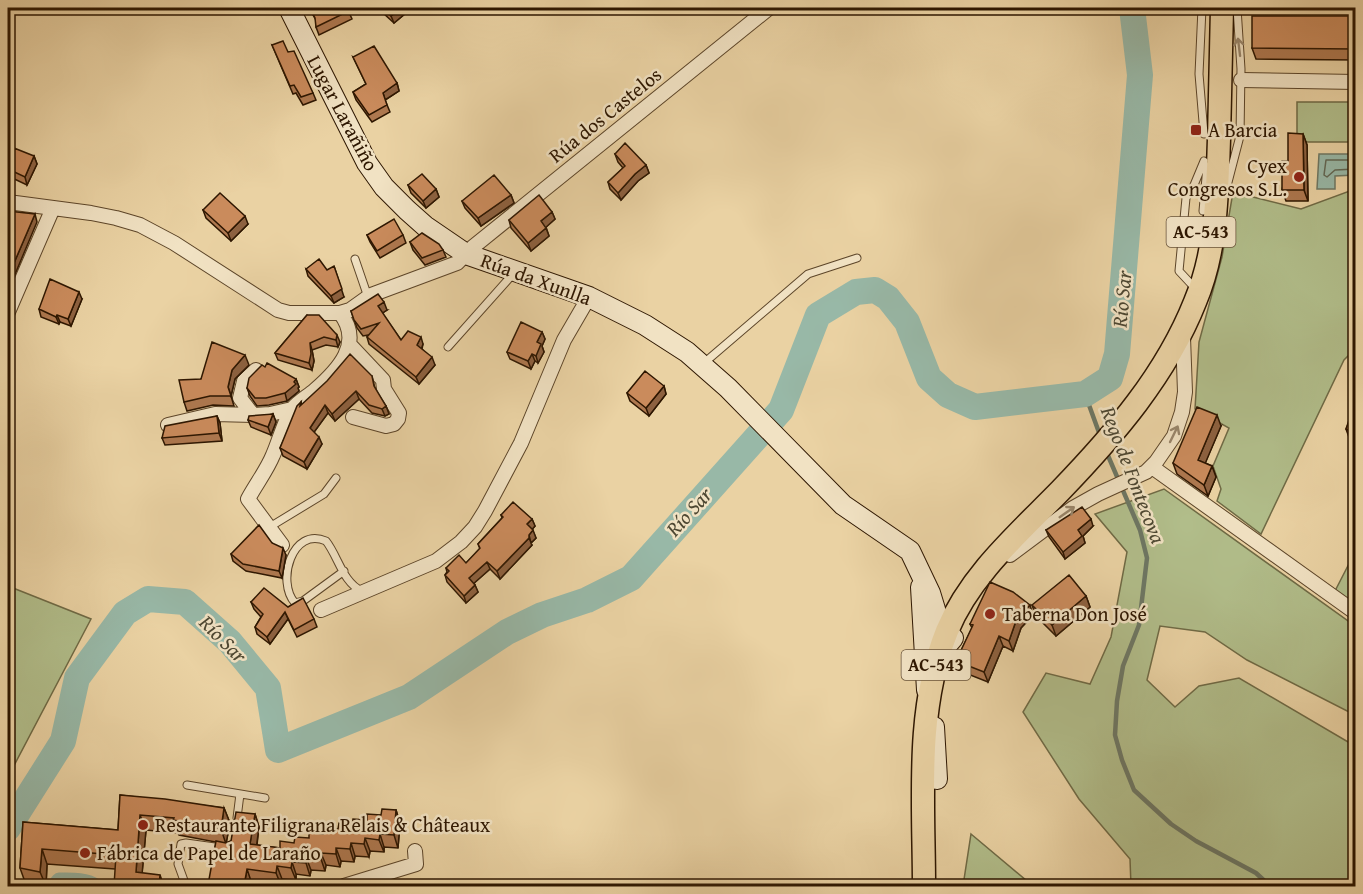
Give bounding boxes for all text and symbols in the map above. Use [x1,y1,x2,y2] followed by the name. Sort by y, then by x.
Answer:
[1233,38,1244,57] one-way arrow
[301,50,386,176] street label: Lugar Larañiño
[542,60,667,169] street label: Rúa dos Castelos
[1208,115,1278,144] place label: A Barcia
[1189,123,1203,137] marker: A Barcia
[1168,151,1288,203] place label: Cyex Congresos S.L.
[1292,170,1306,184] marker: Cyex Congresos S.L.
[1166,217,1236,247] road number: AC-543
[477,245,596,312] street label: Rúa da Xunlla
[1103,268,1140,330] water label: Río Sar
[1093,401,1174,548] water label: Rego de Fontecova
[1168,426,1180,443] one-way arrow
[657,479,720,544] water label: Río Sar
[1058,506,1074,518] one-way arrow
[1002,599,1147,628] place label: Taberna Don José
[192,607,255,671] water label: Río Sar
[983,607,997,621] marker: Taberna Don José
[902,650,970,680] road number: AC-543
[155,810,491,839] place label: Restaurante Filigrana Relais & Châteaux
[136,818,150,832] marker: Restaurante Filigrana Relais & Châteaux
[97,838,321,867] place label: Fábrica de Papel de Laraño
[78,846,92,860] marker: Fábrica de Papel de Laraño

